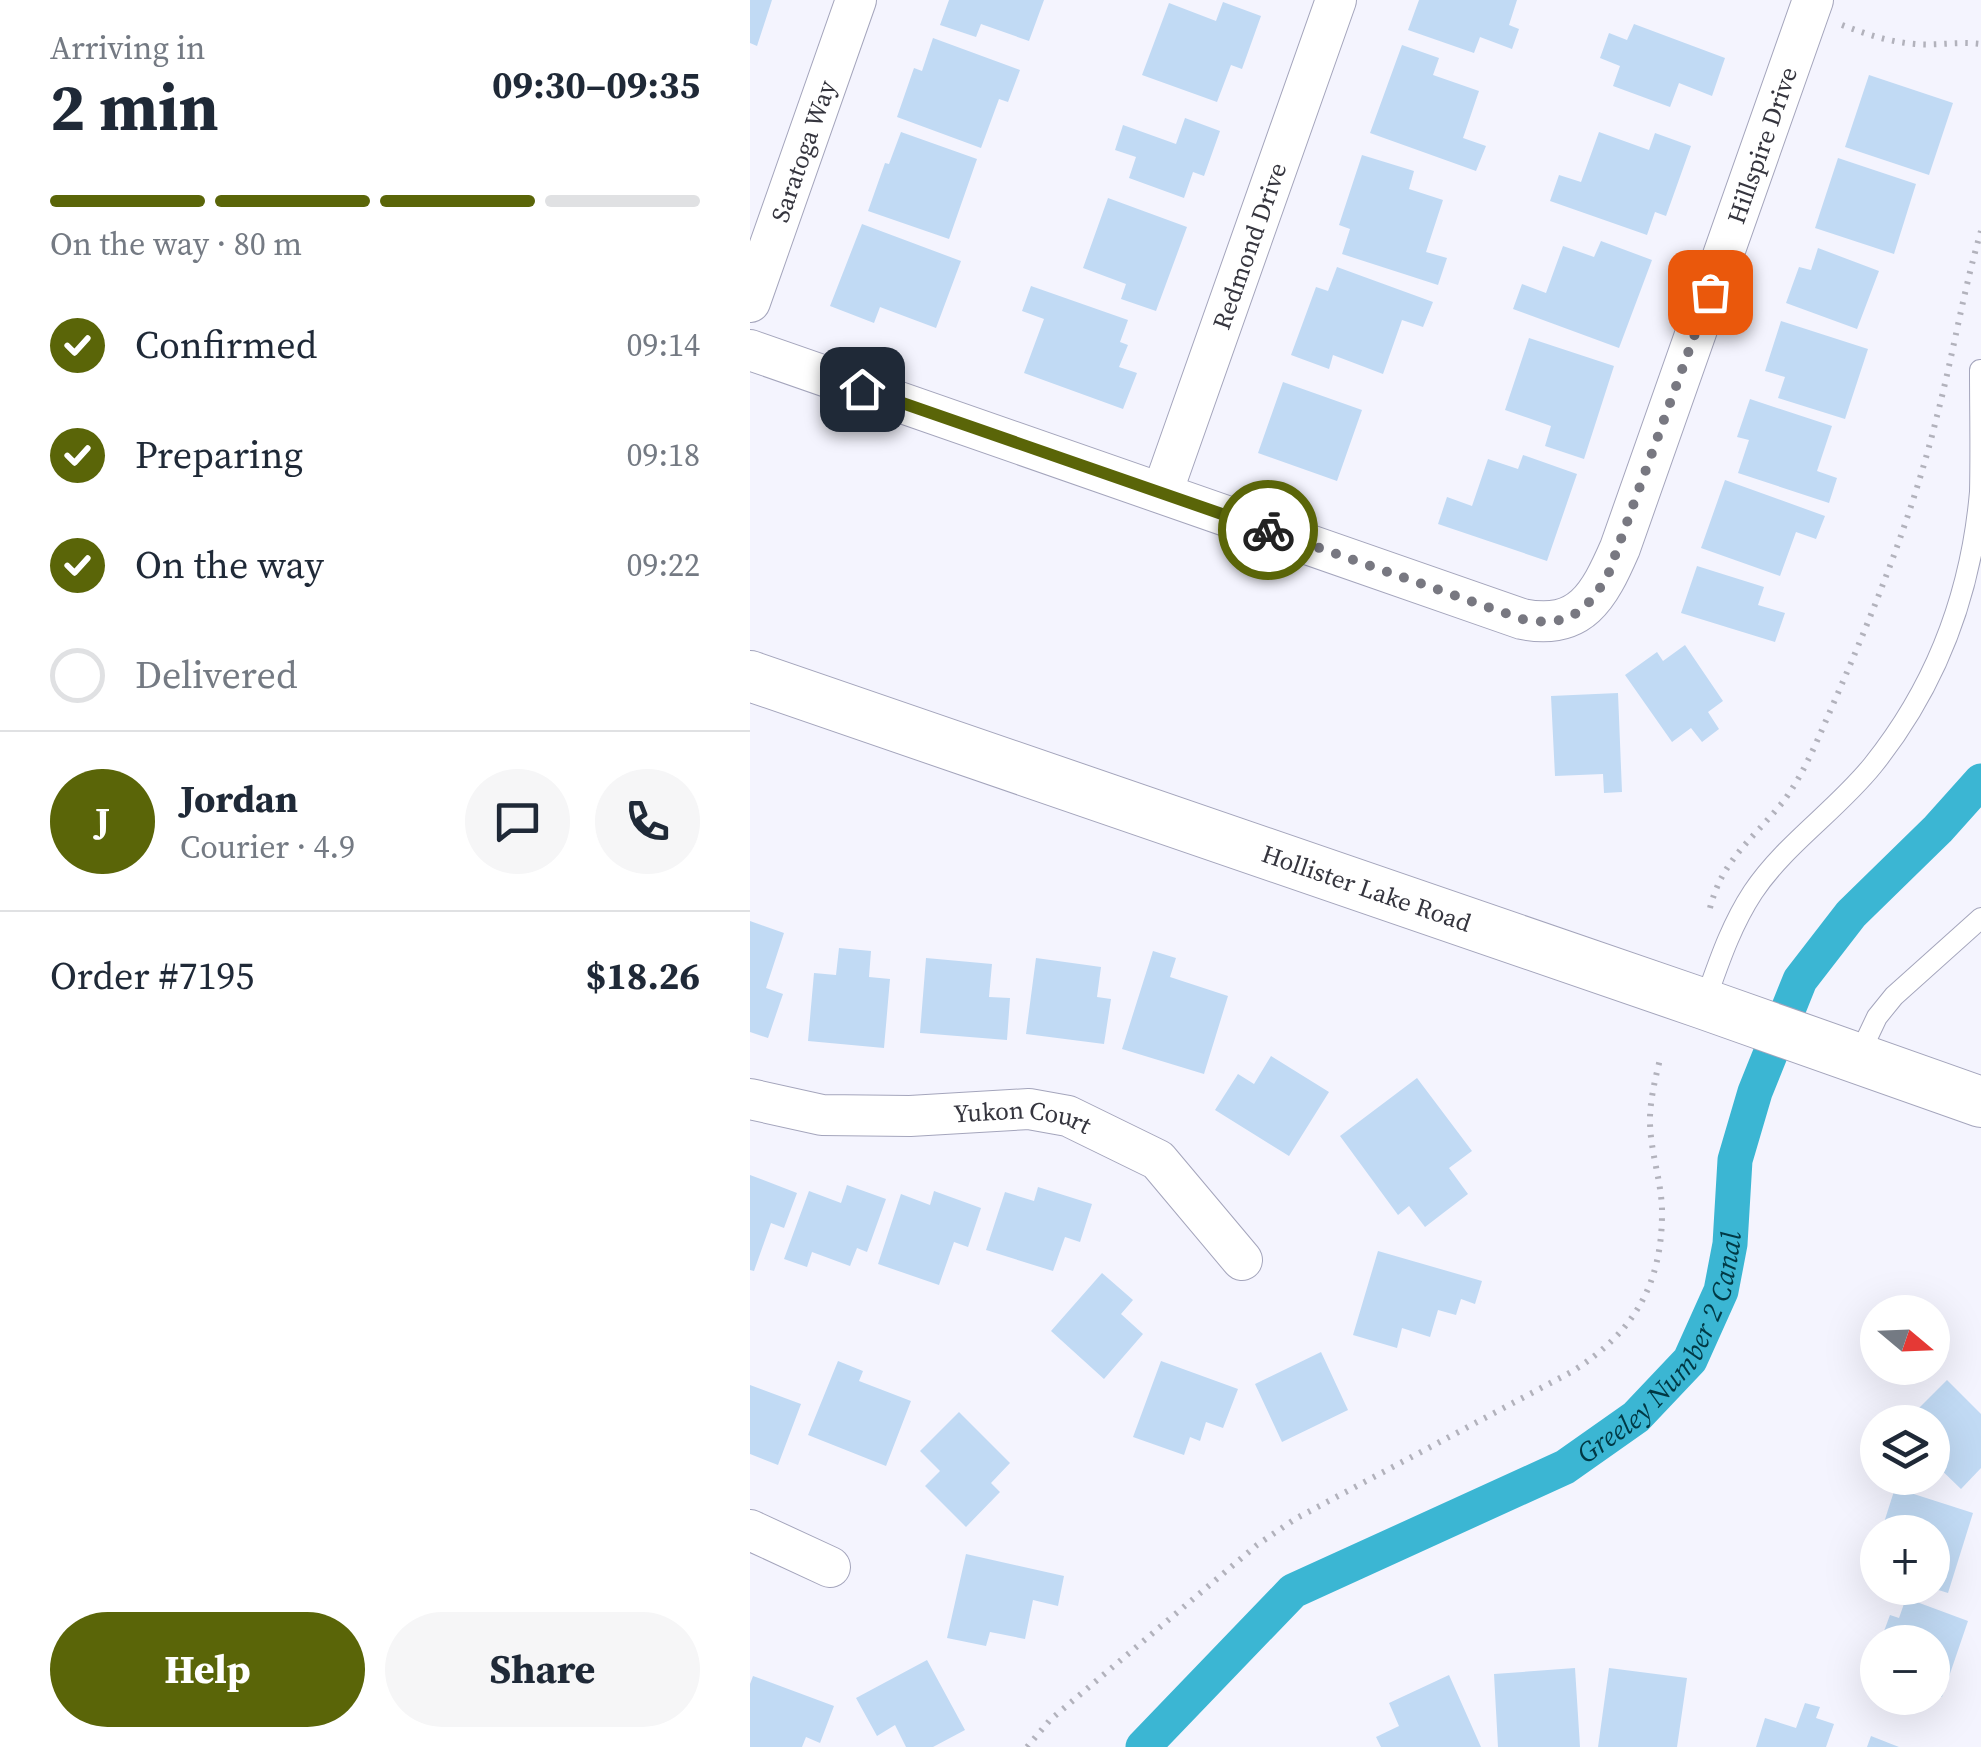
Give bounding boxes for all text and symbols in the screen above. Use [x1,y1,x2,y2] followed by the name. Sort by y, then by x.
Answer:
[50,26,205,70] text: Arriving in
[492,59,700,111] text: 09:30–09:35
[1719,62,1805,228] street label: Hillspire Drive
[50,63,219,152] text: 2 min
[762,75,844,227] street label: Saratoga Way
[1204,158,1294,334] street label: Redmond Drive
[50,222,302,266] text: On the way · 80 m
[1668,250,1753,335] pin
[1683,265,1738,320] icon: bag
[50,318,105,373] icon: check
[135,319,317,371] text: Confirmed
[626,323,700,367] text: 09:14
[820,347,905,432] pin
[835,362,890,417] icon: home
[50,428,105,483] icon: check
[135,429,303,481] text: Preparing
[626,433,700,477] text: 09:18
[1218,480,1318,580] courier
[1241,503,1296,558] icon: bike
[50,538,105,593] icon: check
[135,539,324,591] text: On the way
[626,543,700,587] text: 09:22
[135,649,298,701] text: Delivered
[465,769,570,874] button: chat
[595,769,700,874] button: phone
[180,773,298,825] text: Jordan
[95,795,110,847] text: J
[180,825,355,869] text: Courier · 4.9
[1257,836,1476,940] street label: Hollister Lake Road
[50,950,254,1002] text: Order #7195
[586,950,700,1002] text: $18.26
[952,1092,1098,1142] street label: Yukon Court
[1569,1231,1750,1472] water label: Greeley Number 2 Canal
[1860,1295,1950,1385] north arrow
[1860,1295,1950,1715] map controls
[1860,1405,1950,1495] button: layers
[1860,1515,1950,1605] button: +
[50,1612,365,1727] button: Help
[385,1612,700,1727] button: Share
[1860,1625,1950,1715] button: −

